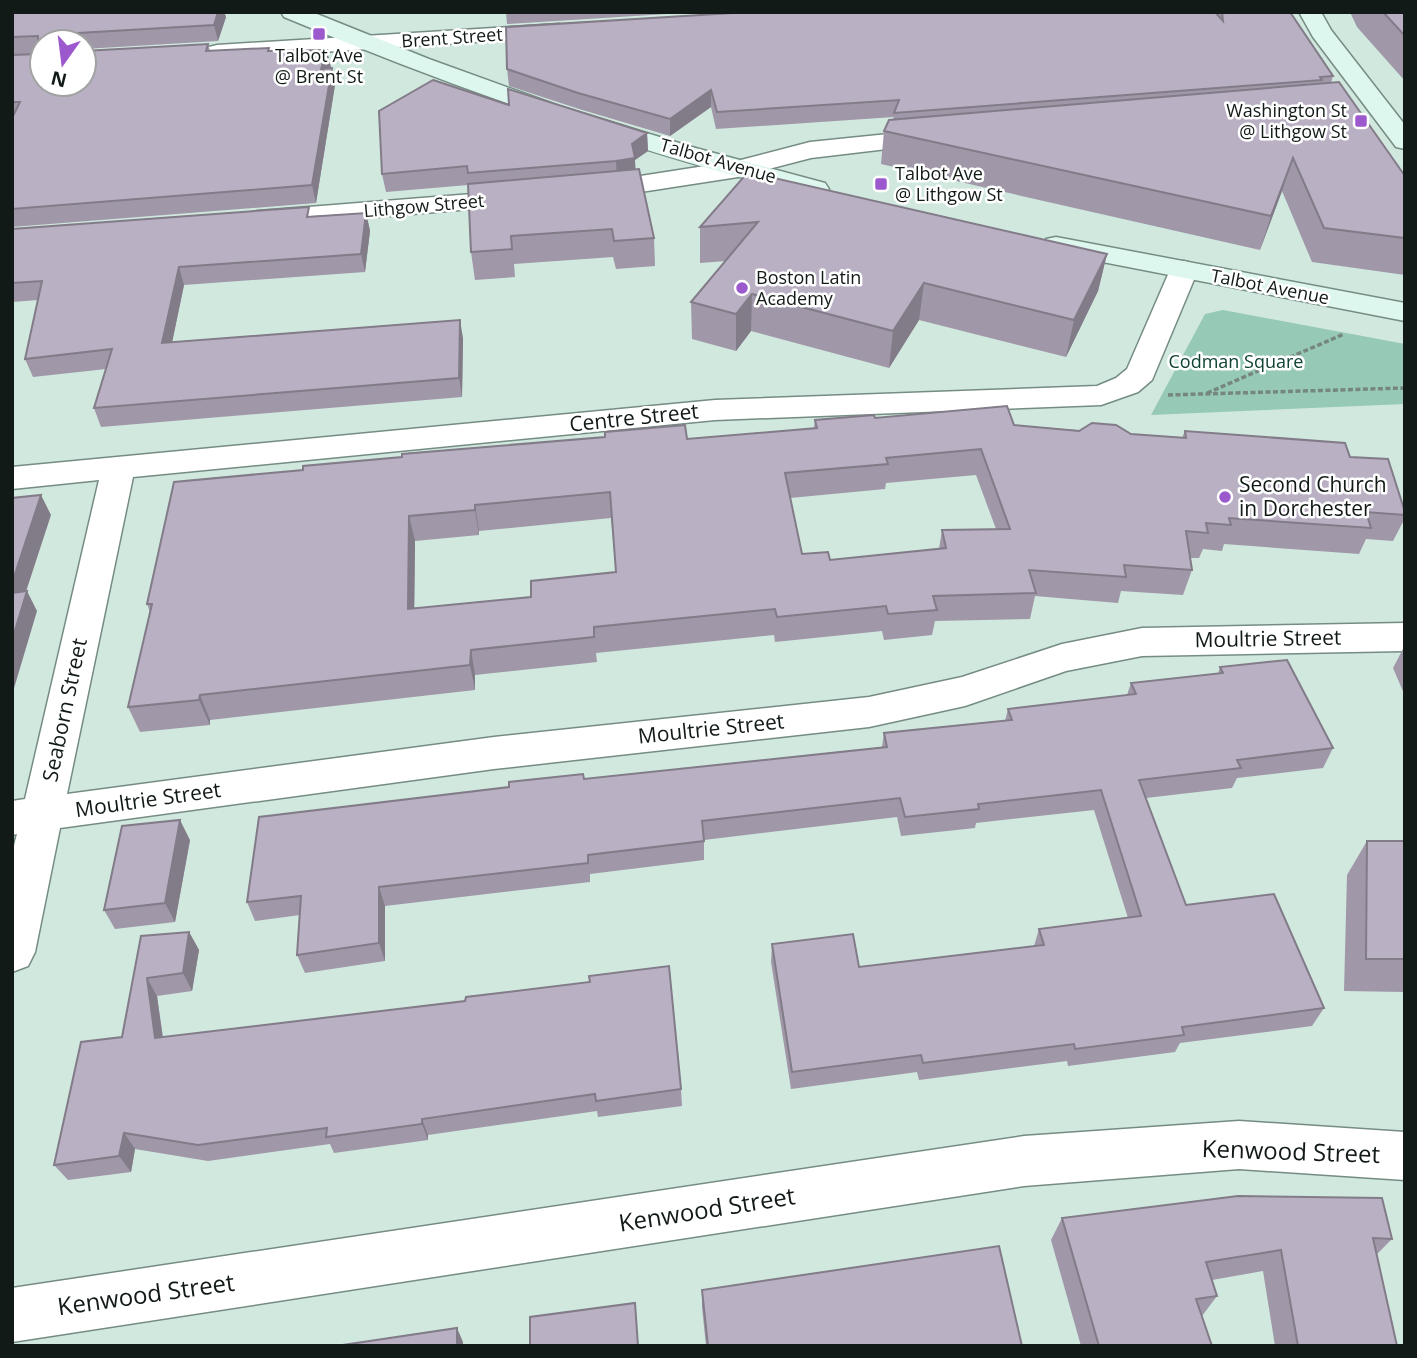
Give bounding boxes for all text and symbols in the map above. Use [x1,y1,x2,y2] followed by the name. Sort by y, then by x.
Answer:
[400,21,503,53] street label: Brent Street
[311,26,327,42] marker: Talbot Ave @ Brent St
[28,28,98,98] north arrow
[275,43,363,88] place label: Talbot Ave @ Brent St
[48,65,70,94] text: N
[1226,98,1347,143] place label: Washington St @ Lithgow St
[1353,113,1369,129] marker: Washington St @ Lithgow St
[657,132,779,188] street label: Talbot Avenue
[895,161,1003,206] place label: Talbot Ave @ Lithgow St
[873,176,889,192] marker: Talbot Ave @ Lithgow St
[363,188,485,222] street label: Lithgow Street
[1209,263,1331,309] street label: Talbot Avenue
[756,265,861,310] place label: Boston Latin Academy
[734,280,750,296] marker: Boston Latin Academy
[1169,349,1303,373] park label: Codman Square
[568,396,700,438] street label: Centre Street
[1239,470,1387,522] place label: Second Church in Dorchester
[1217,489,1233,505] marker: Second Church in Dorchester
[1194,623,1342,653] street label: Moultrie Street
[35,635,93,784] street label: Seaborn Street
[636,706,785,750] street label: Moultrie Street
[73,775,223,823] street label: Moultrie Street
[1201,1131,1381,1170] street label: Kenwood Street
[616,1178,797,1239] street label: Kenwood Street
[55,1265,236,1322] street label: Kenwood Street

